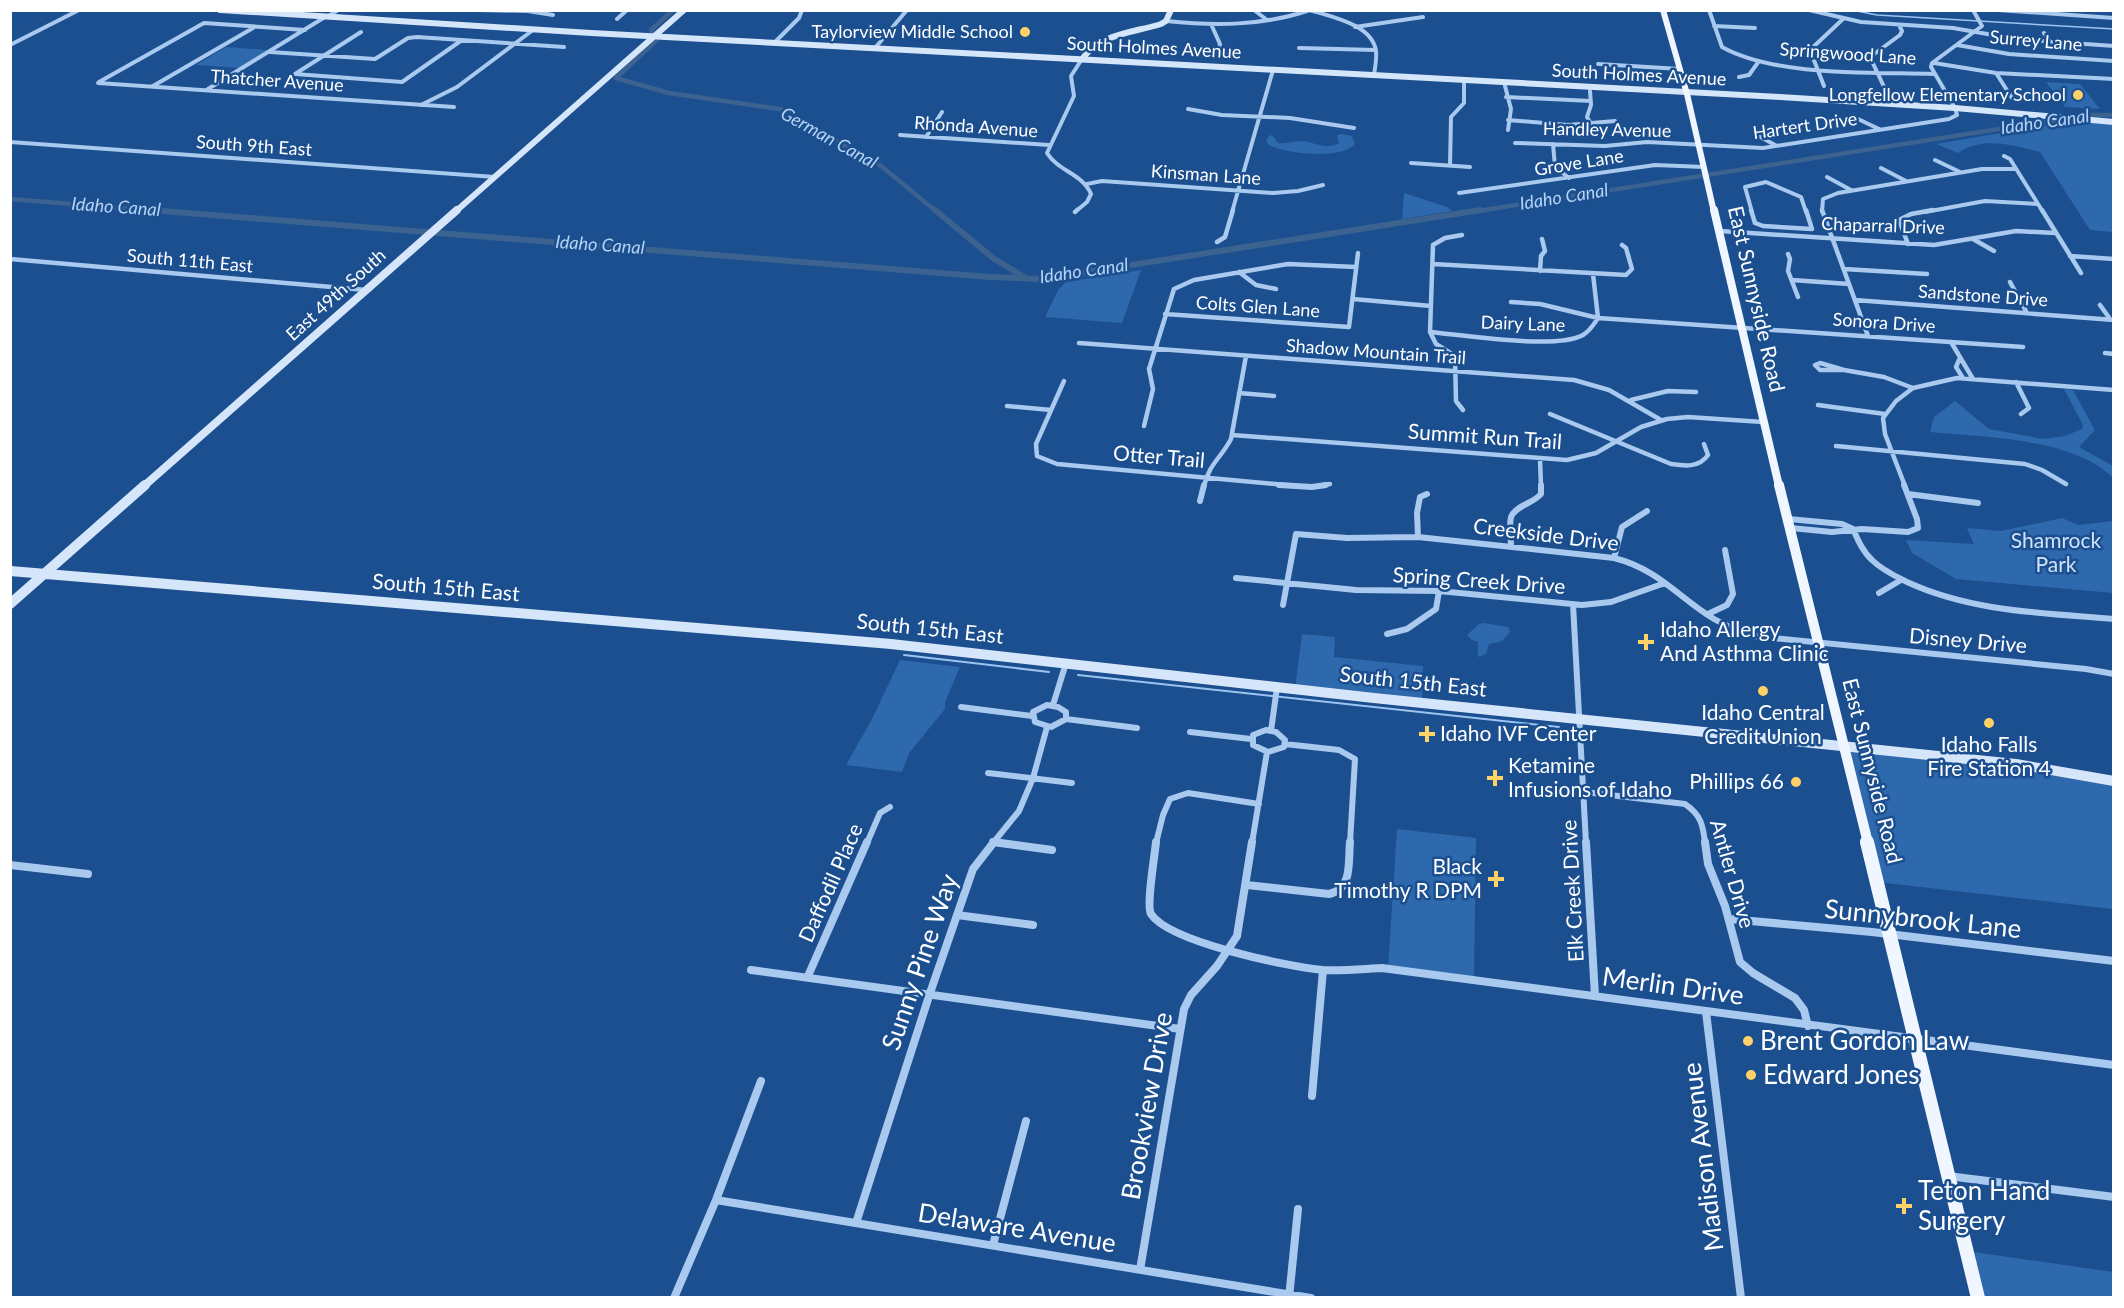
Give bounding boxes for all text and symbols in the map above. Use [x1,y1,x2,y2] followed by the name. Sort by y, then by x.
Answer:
[812,20,1013,42] place label: Taylorview Middle School
[1018,25,1032,39] marker: Taylorview Middle School
[1989,25,2083,55] street label: Surrey Lane
[1066,31,1242,63] street label: South Holmes Avenue
[1779,37,1917,69] street label: Springwood Lane
[1551,58,1727,90] street label: South Holmes Avenue
[210,64,345,96] street label: Thatcher Avenue
[1829,83,2066,105] place label: Longfellow Elementary School
[2071,88,2085,102] marker: Longfellow Elementary School
[777,102,882,173] water label: German Canal
[1999,104,2091,138] water label: Idaho Canal
[1751,107,1859,143] street label: Hartert Drive
[913,111,1039,141] street label: Rhonda Avenue
[1543,117,1671,141] street label: Handley Avenue
[195,130,313,160] street label: South 9th East
[1533,144,1625,180] street label: Grove Lane
[1150,159,1262,189] street label: Kinsman Lane
[1518,178,1610,214] water label: Idaho Canal
[71,192,161,220] water label: Idaho Canal
[1724,203,1791,394] street label: East Sunnyside Road
[1821,212,1945,238] street label: Chaparral Drive
[555,230,645,258] water label: Idaho Canal
[126,244,255,277] street label: South 11th East
[281,244,390,345] street label: East 49th South
[1038,253,1130,287] water label: Idaho Canal
[1917,279,2049,311] street label: Sandstone Drive
[1195,291,1321,321] street label: Colts Glen Lane
[1832,307,1936,337] street label: Sonora Drive
[1480,311,1566,335] street label: Dairy Lane
[1285,334,1467,368] street label: Shadow Mountain Trail
[1407,418,1563,453] street label: Summit Run Trail
[1112,439,1206,472] street label: Otter Trail
[1472,512,1620,555] street label: Creekside Drive
[2011,527,2102,576] park label: Shamrock Park
[1392,561,1566,598] street label: Spring Creek Drive
[372,568,521,605] street label: South 15th East
[855,607,1005,648] street label: South 15th East
[1660,616,1829,665] place label: Idaho Allergy And Asthma Clinic
[1908,622,2028,657] street label: Disney Drive
[1637,633,1655,651] marker: Idaho Allergy And Asthma Clinic
[1338,660,1488,701] street label: South 15th East
[1838,675,1909,866] street label: East Sunnyside Road
[1756,684,1770,698] marker: Idaho Central Credit Union
[1701,699,1825,748] place label: Idaho Central Credit Union
[1982,716,1996,730] marker: Idaho Falls Fire Station 4
[1440,720,1597,745] place label: Idaho IVF Center
[1418,725,1436,743] marker: Idaho IVF Center
[1927,731,2051,780] place label: Idaho Falls Fire Station 4
[1508,752,1672,801] place label: Ketamine Infusions of Idaho
[1689,768,1784,793] place label: Phillips 66
[1486,769,1504,787] marker: Ketamine Infusions of Idaho
[1789,775,1803,789] marker: Phillips 66
[1706,816,1761,931] street label: Antler Drive
[792,819,867,946] street label: Daffodil Place
[1555,819,1588,963] street label: Elk Creek Drive
[1334,853,1482,902] place label: Black Timothy R DPM
[874,869,964,1054] street label: Sunny Pine Way
[1487,870,1505,888] marker: Black Timothy R DPM
[1823,892,2023,944] street label: Sunnybrook Lane
[1600,959,1746,1011] street label: Merlin Drive
[1114,1010,1178,1202] street label: Brookview Drive
[1760,1024,1969,1056] place label: Brent Gordon Law
[1741,1034,1755,1048] marker: Brent Gordon Law
[1763,1058,1919,1090] place label: Edward Jones
[1675,1061,1729,1253] street label: Madison Avenue
[1744,1068,1758,1082] marker: Edward Jones
[1918,1174,2050,1236] place label: Teton Hand Surgery
[916,1196,1118,1258] street label: Delaware Avenue
[1895,1197,1913,1215] marker: Teton Hand Surgery

